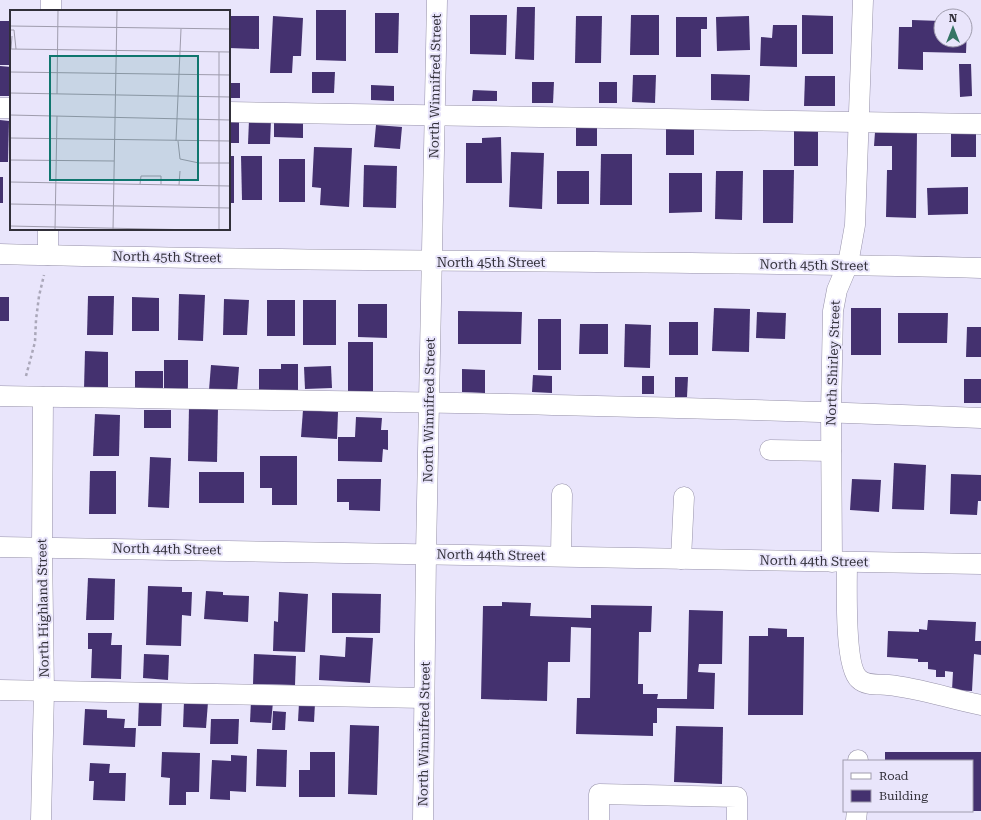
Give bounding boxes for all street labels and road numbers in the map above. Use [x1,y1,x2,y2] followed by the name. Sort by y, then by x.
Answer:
[426,13,444,159] street label: North Winnifred Street
[113,249,222,265] street label: North 45th Street
[437,255,545,270] street label: North 45th Street
[760,257,869,273] street label: North 45th Street
[823,300,843,426] street label: North Shirley Street
[420,337,438,483] street label: North Winnifred Street
[34,538,52,678] street label: North Highland Street
[113,541,222,557] street label: North 44th Street
[437,547,546,563] street label: North 44th Street
[760,553,869,569] street label: North 44th Street
[415,661,433,807] street label: North Winnifred Street

